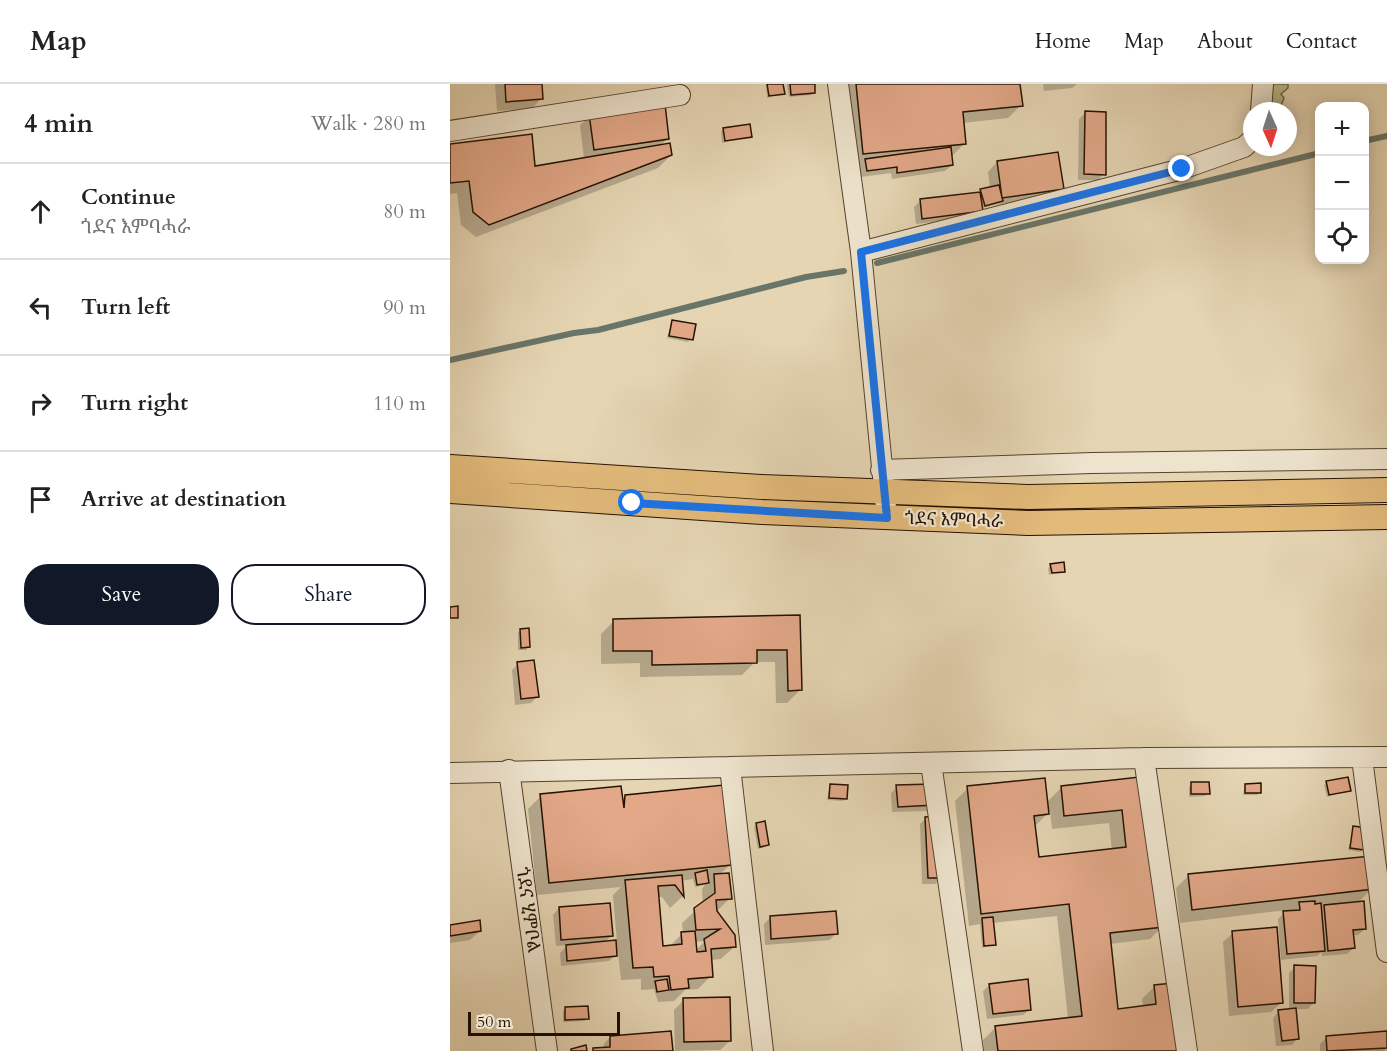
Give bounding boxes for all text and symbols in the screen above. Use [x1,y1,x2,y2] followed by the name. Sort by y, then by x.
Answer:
[30,22,87,60] text: Map
[1035,27,1091,56] text: Home
[1124,27,1164,56] text: Map
[1197,27,1253,56] text: About
[1286,27,1357,56] text: Contact
[1243,102,1297,156] north arrow
[1315,102,1369,264] map controls
[1315,102,1369,156] button: +
[24,106,93,141] text: 4 min
[311,110,426,137] text: Walk · 280 m
[1168,155,1194,181] route end
[1315,156,1369,210] button: −
[81,182,176,212] text: Continue
[24,195,57,228] icon: ahead
[383,198,426,225] text: 80 m
[1315,210,1369,264] button: locate
[81,213,190,240] text: ጎደና እምባሓራ
[24,291,57,324] icon: left
[81,292,170,322] text: Turn left
[383,294,426,321] text: 90 m
[24,387,57,420] icon: right
[81,388,188,418] text: Turn right
[373,390,426,417] text: 110 m
[24,483,57,516] icon: arrive
[81,484,286,514] text: Arrive at destination
[618,489,644,515] route start
[904,506,1004,534] street label: ጎደና እምባሓራ
[24,564,219,625] button: Save
[231,564,426,625] button: Share
[510,865,546,955] street label: ጎደና ሂምቦል
[468,1009,620,1036] scale bar
[477,1011,511,1033] text: 50 m

